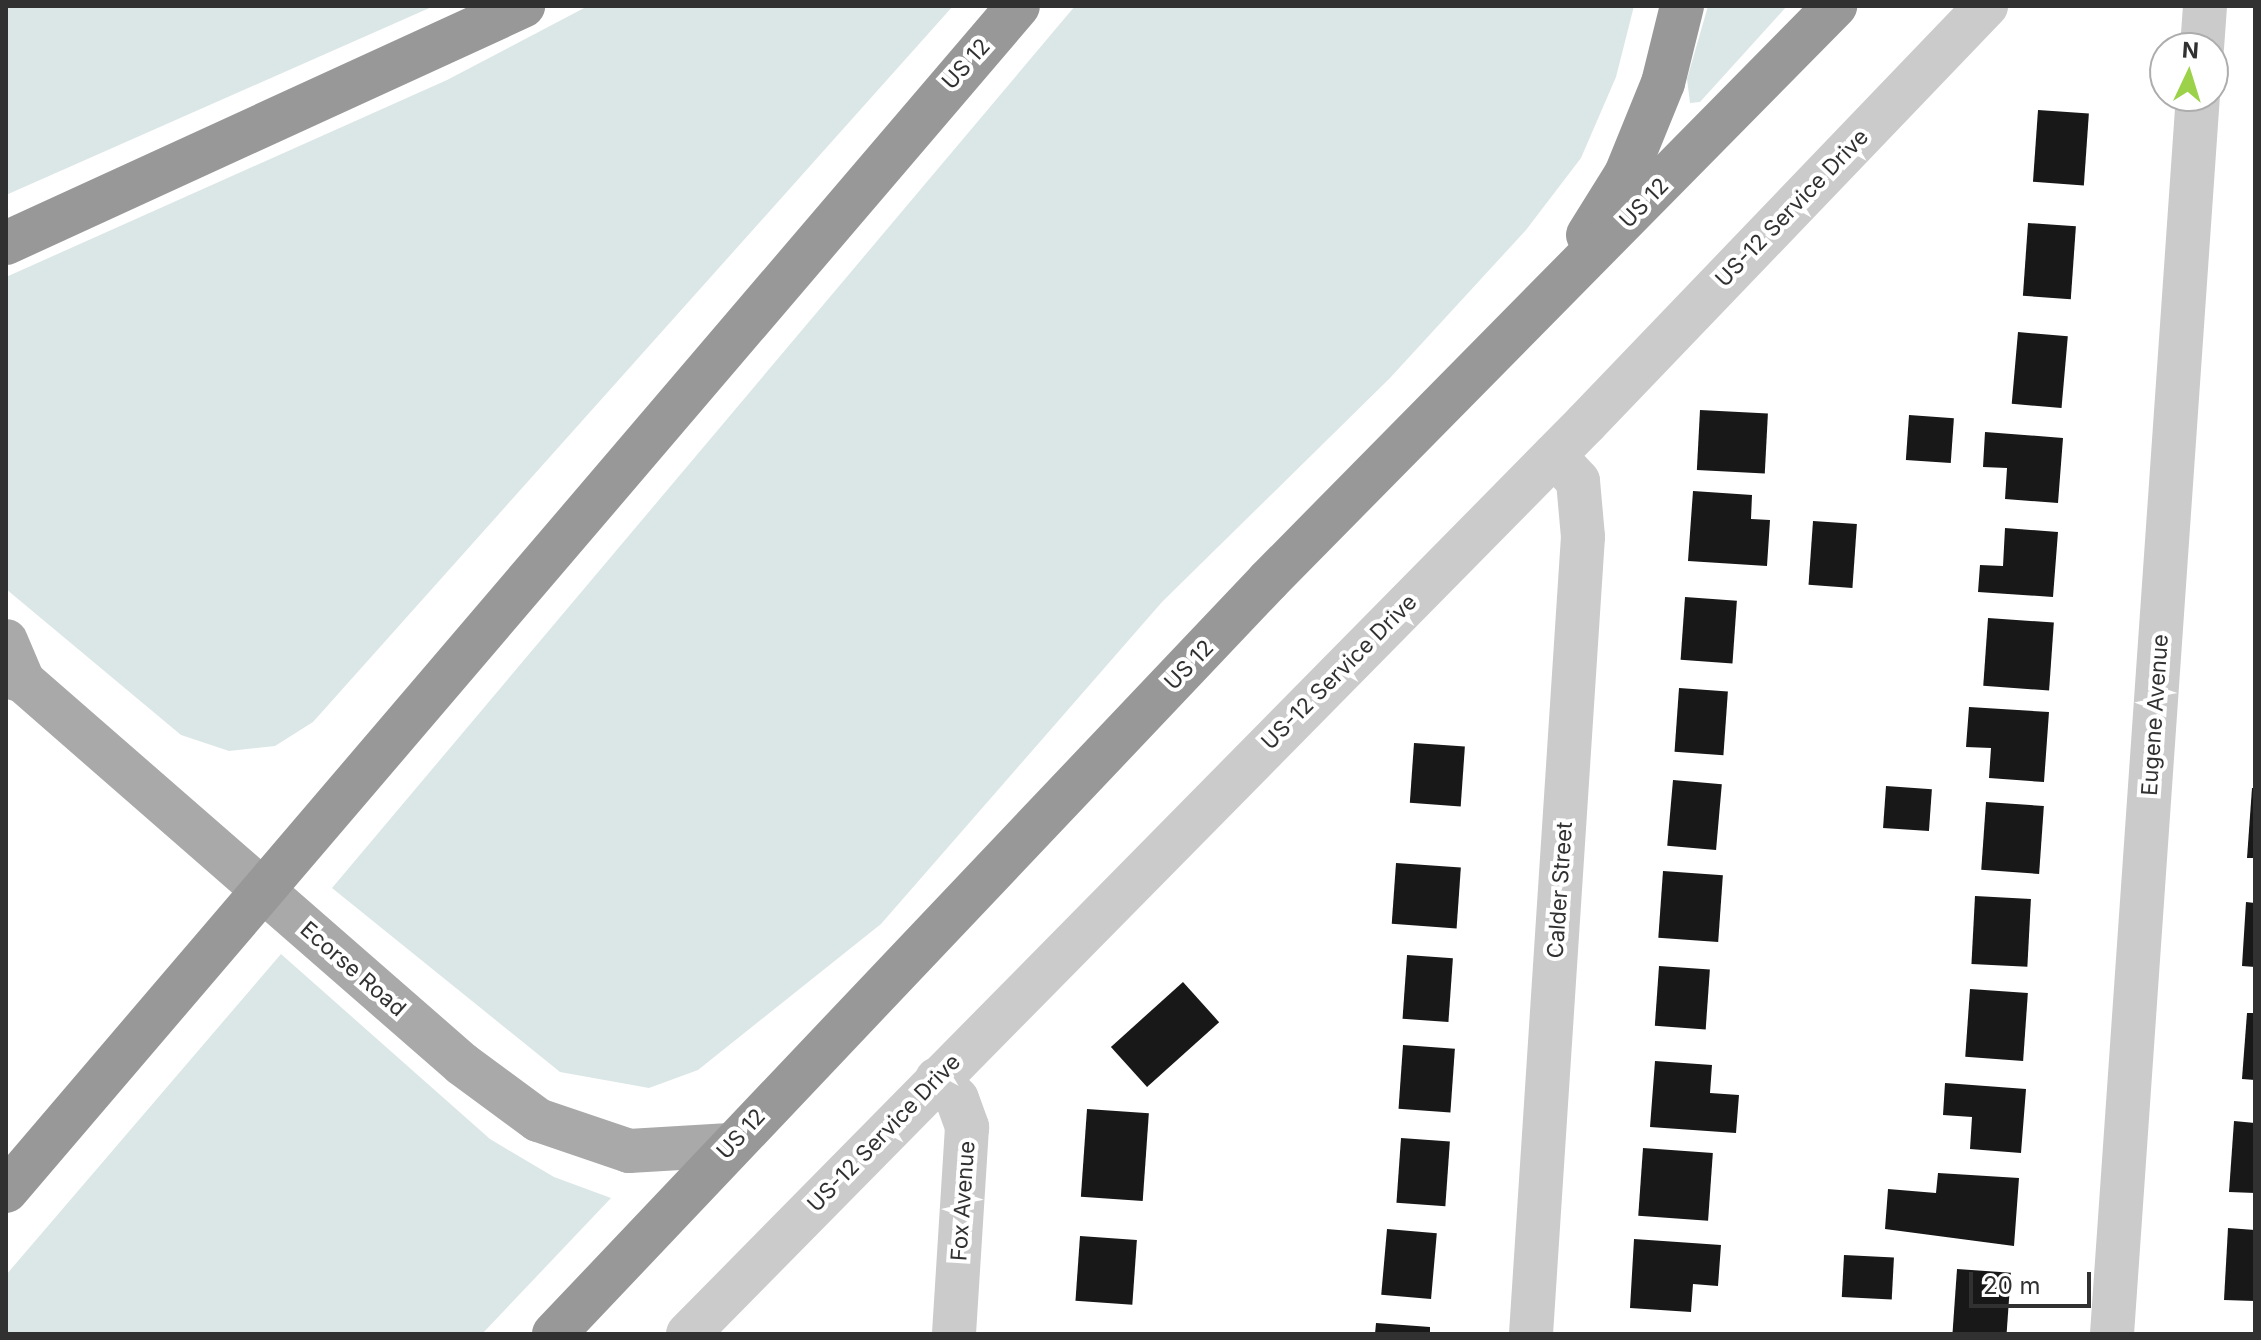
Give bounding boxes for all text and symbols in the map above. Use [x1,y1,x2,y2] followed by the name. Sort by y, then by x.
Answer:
[2149,32,2229,112] north arrow
[936,33,996,95] street label: US 12
[2181,36,2200,64] text: N
[1710,124,1874,292] street label: US-12 Service Drive
[1614,173,1674,233] street label: US 12
[1256,589,1422,755] street label: US-12 Service Drive
[2136,633,2174,797] street label: Eugene Avenue
[1159,635,1219,695] street label: US 12
[1542,821,1578,959] street label: Calder Street
[295,916,411,1022] street label: Ecorse Road
[802,1049,966,1217] street label: US-12 Service Drive
[711,1103,771,1165] street label: US 12
[946,1140,980,1262] street label: Fox Avenue
[1973,1256,2095,1306] scale bar
[1983,1271,2041,1300] text: 20 m

